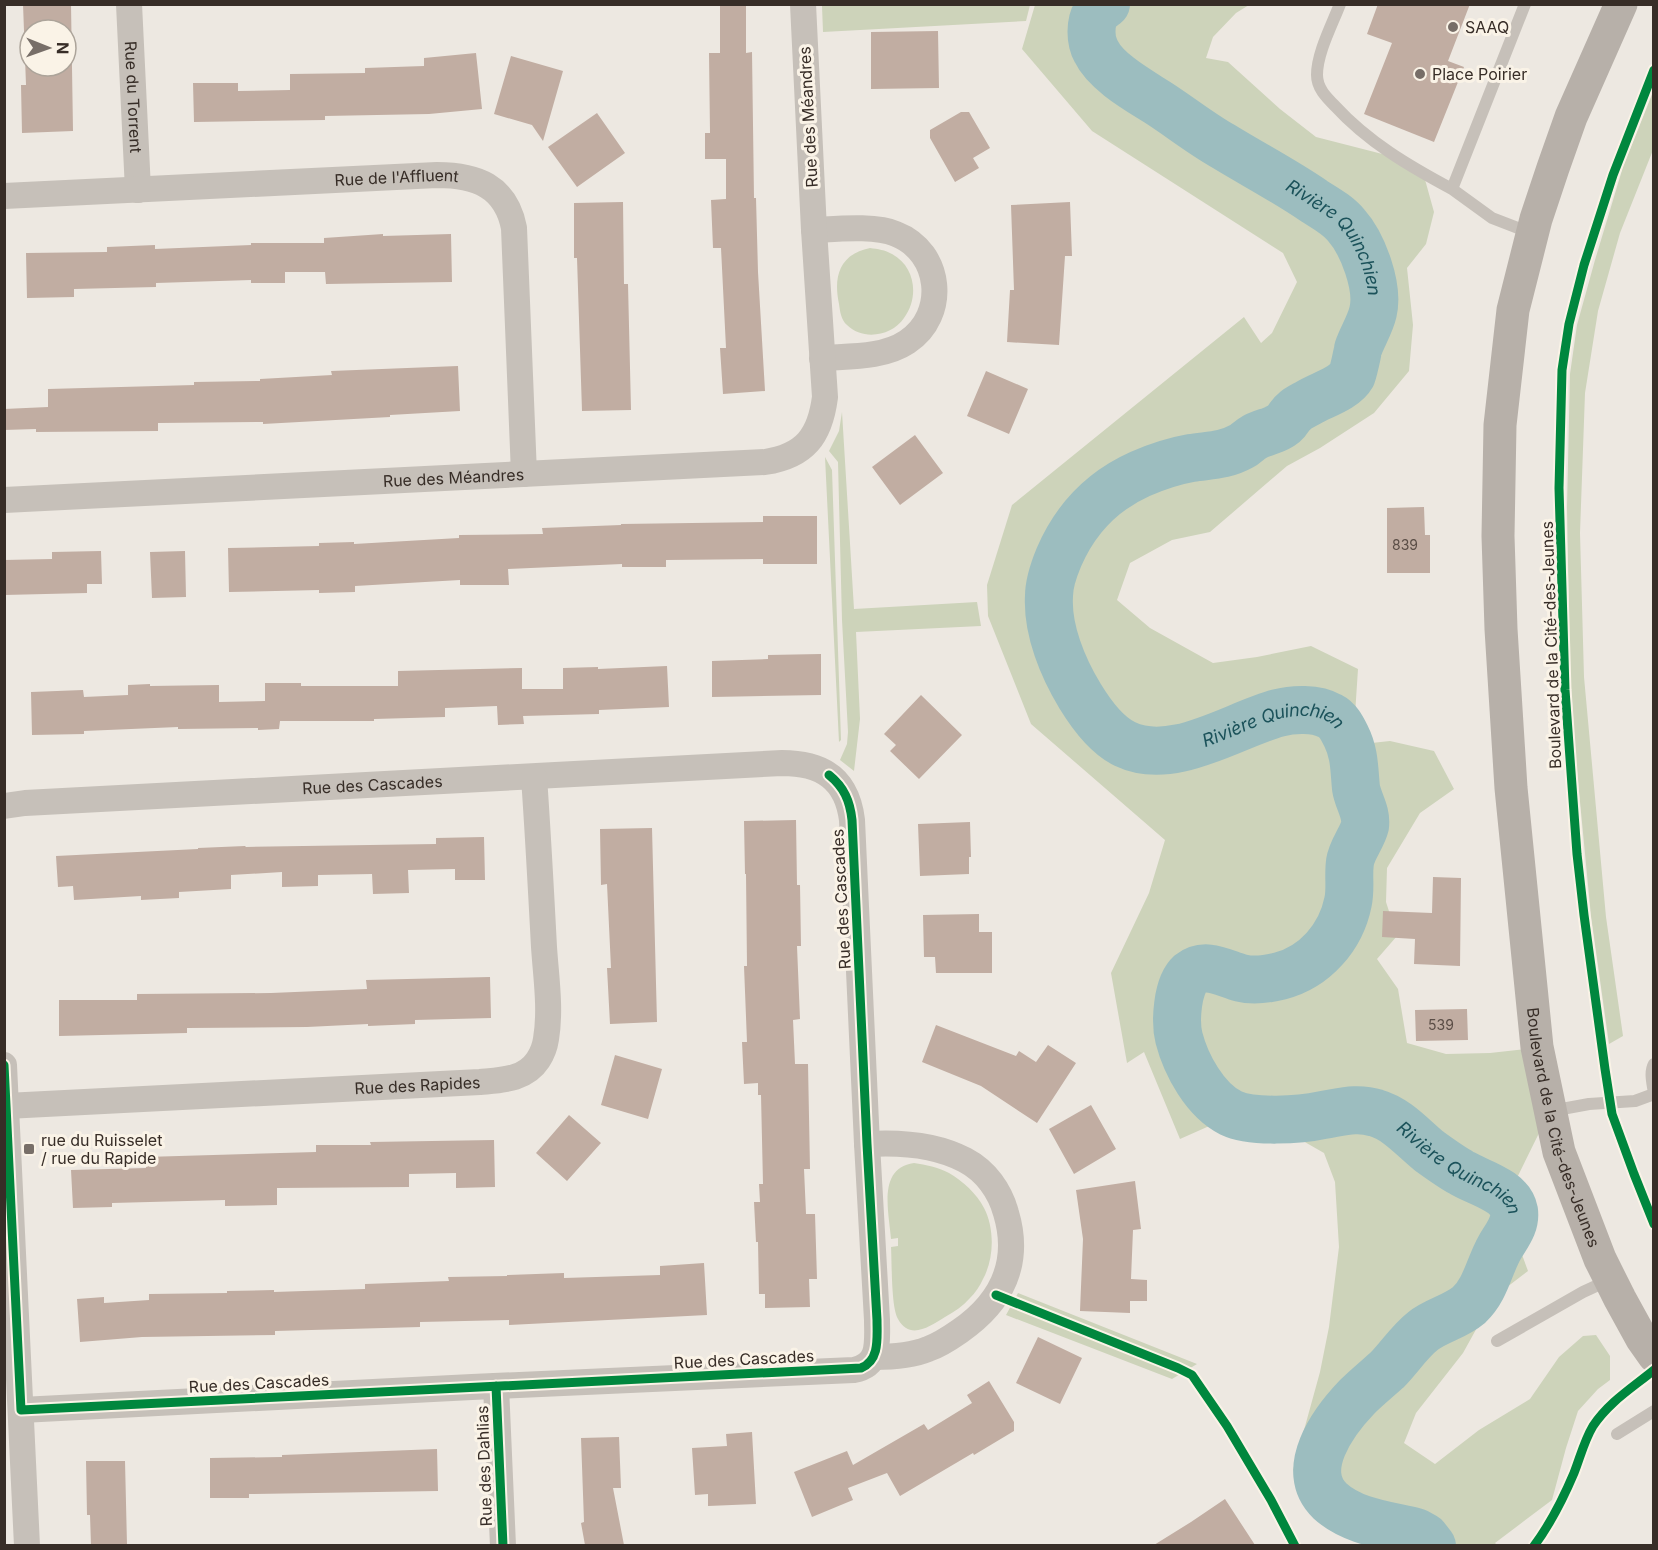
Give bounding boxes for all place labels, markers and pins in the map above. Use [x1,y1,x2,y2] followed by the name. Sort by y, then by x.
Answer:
[1465,17,1509,37] place label: SAAQ
[1446,20,1460,34] marker: SAAQ
[1432,64,1527,84] place label: Place Poirier
[1413,67,1427,81] marker: Place Poirier
[41,1130,162,1168] place label: rue du Ruisselet / rue du Rapide
[22,1142,36,1156] marker: rue du Ruisselet / rue du Rapide

